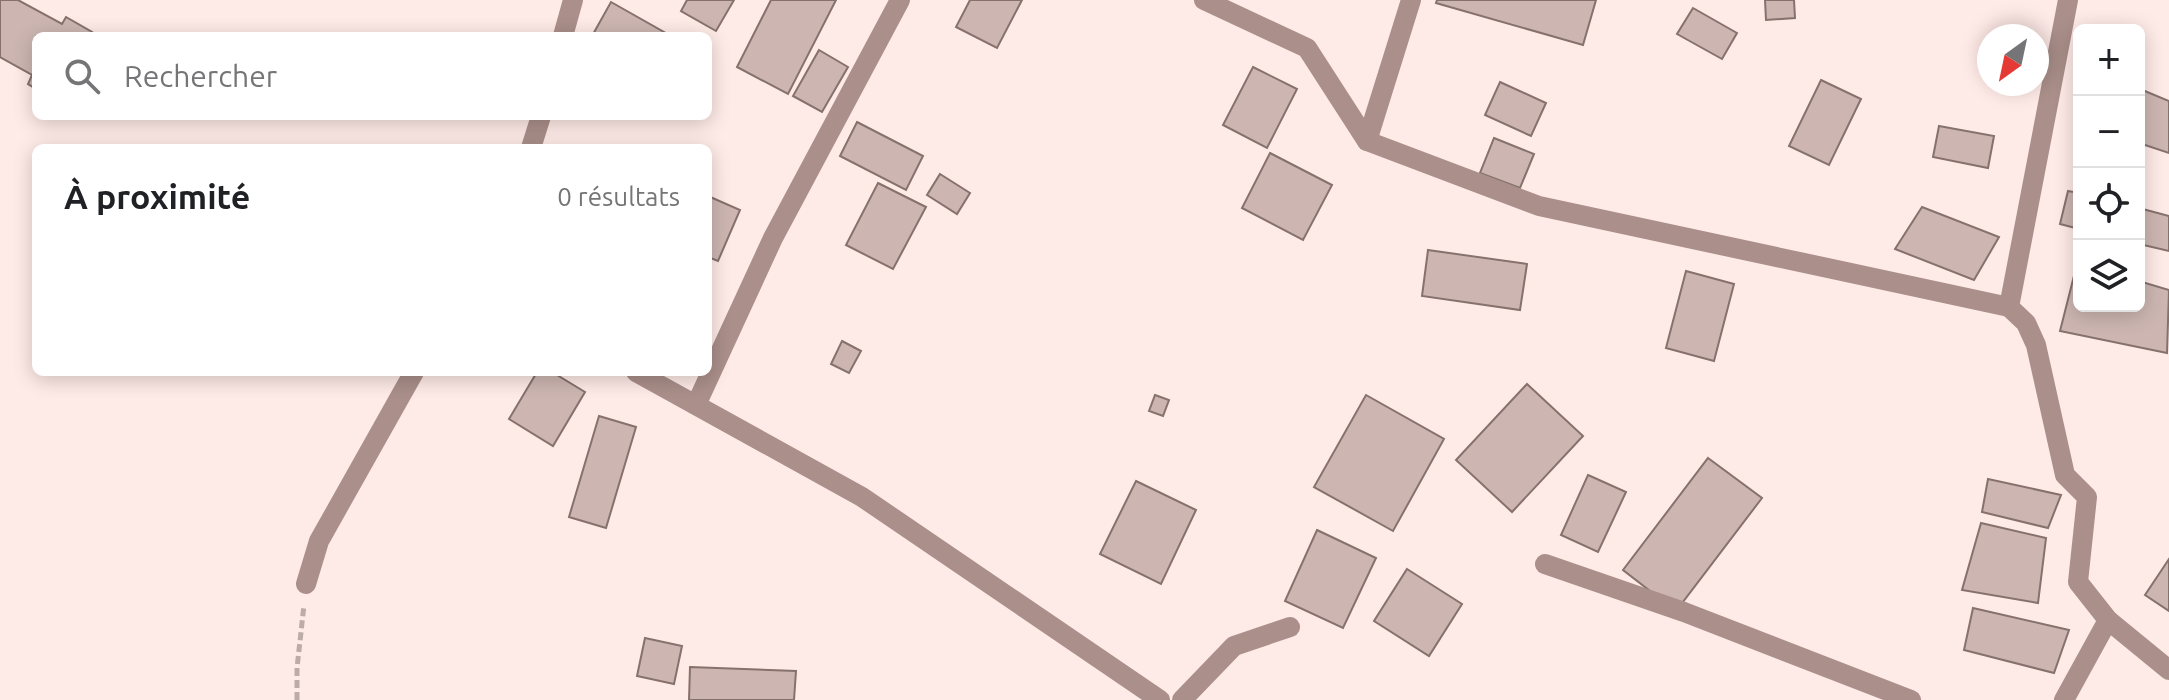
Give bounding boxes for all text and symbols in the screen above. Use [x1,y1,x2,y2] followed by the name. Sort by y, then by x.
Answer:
[1977,24,2049,96] north arrow
[2073,24,2145,312] map controls
[2073,24,2145,96] button: +
[32,32,712,120] search box
[60,54,104,98] icon: search
[124,59,277,93] text: Rechercher
[2073,96,2145,168] button: −
[2073,168,2145,240] button: locate
[64,177,250,215] text: À proximité
[557,182,680,211] text: 0 résultats
[2073,240,2145,312] button: layers

